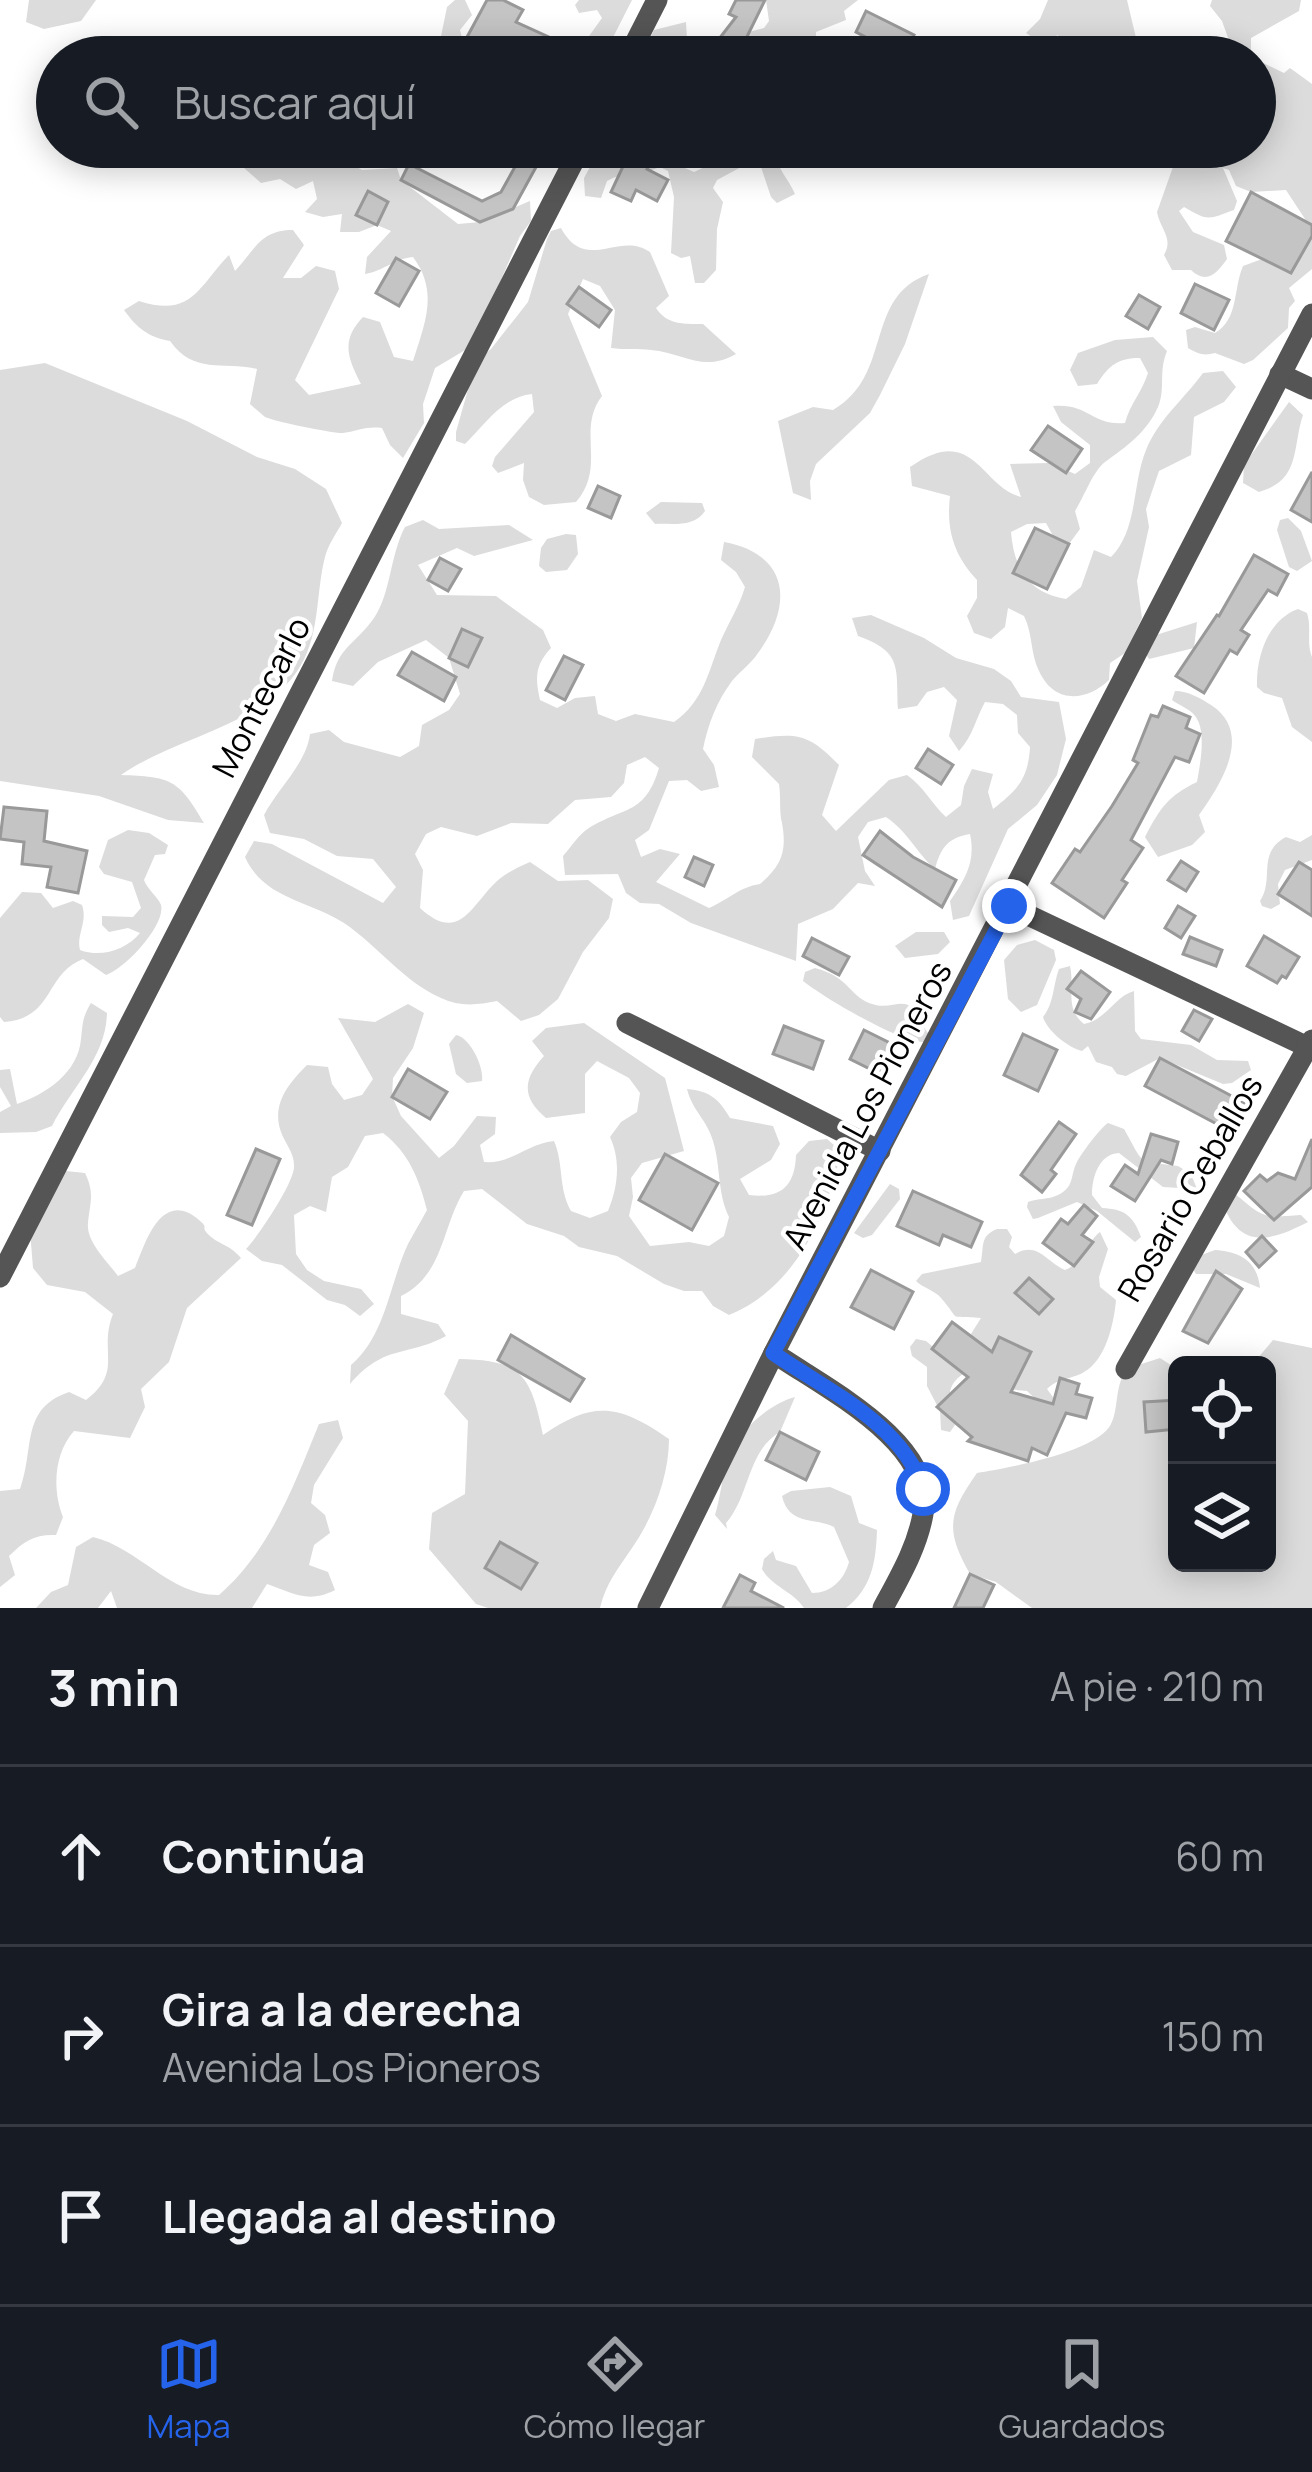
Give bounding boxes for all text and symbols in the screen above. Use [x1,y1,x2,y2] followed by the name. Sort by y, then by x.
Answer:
[36,36,1276,168] search box
[78,69,144,135] icon: search
[174,71,416,133] text: Buscar aquí
[201,609,320,785] street label: Montecarlo
[982,879,1036,933] route end
[771,953,962,1257] street label: Avenida Los Pioneros
[1106,1066,1273,1309] street label: Rosario Ceballos
[1168,1356,1276,1572] map controls
[1168,1356,1276,1464] button: locate
[896,1462,950,1516] route start
[1168,1464,1276,1572] button: layers
[48,1652,180,1721] text: 3 min
[1050,1659,1264,1713] text: A pie · 210 m
[48,1823,114,1889] icon: ahead
[162,1825,366,1887] text: Continúa
[1175,1829,1264,1883] text: 60 m
[162,1978,522,2040] text: Gira a la derecha
[48,2003,114,2069] icon: right
[1162,2009,1264,2063] text: 150 m
[162,2040,541,2094] text: Avenida Los Pioneros
[48,2183,114,2249] icon: arrive
[162,2185,557,2247] text: Llegada al destino
[147,2331,231,2448] tab: Mapa
[524,2331,705,2448] tab: Cómo llegar
[999,2331,1165,2448] tab: Guardados

